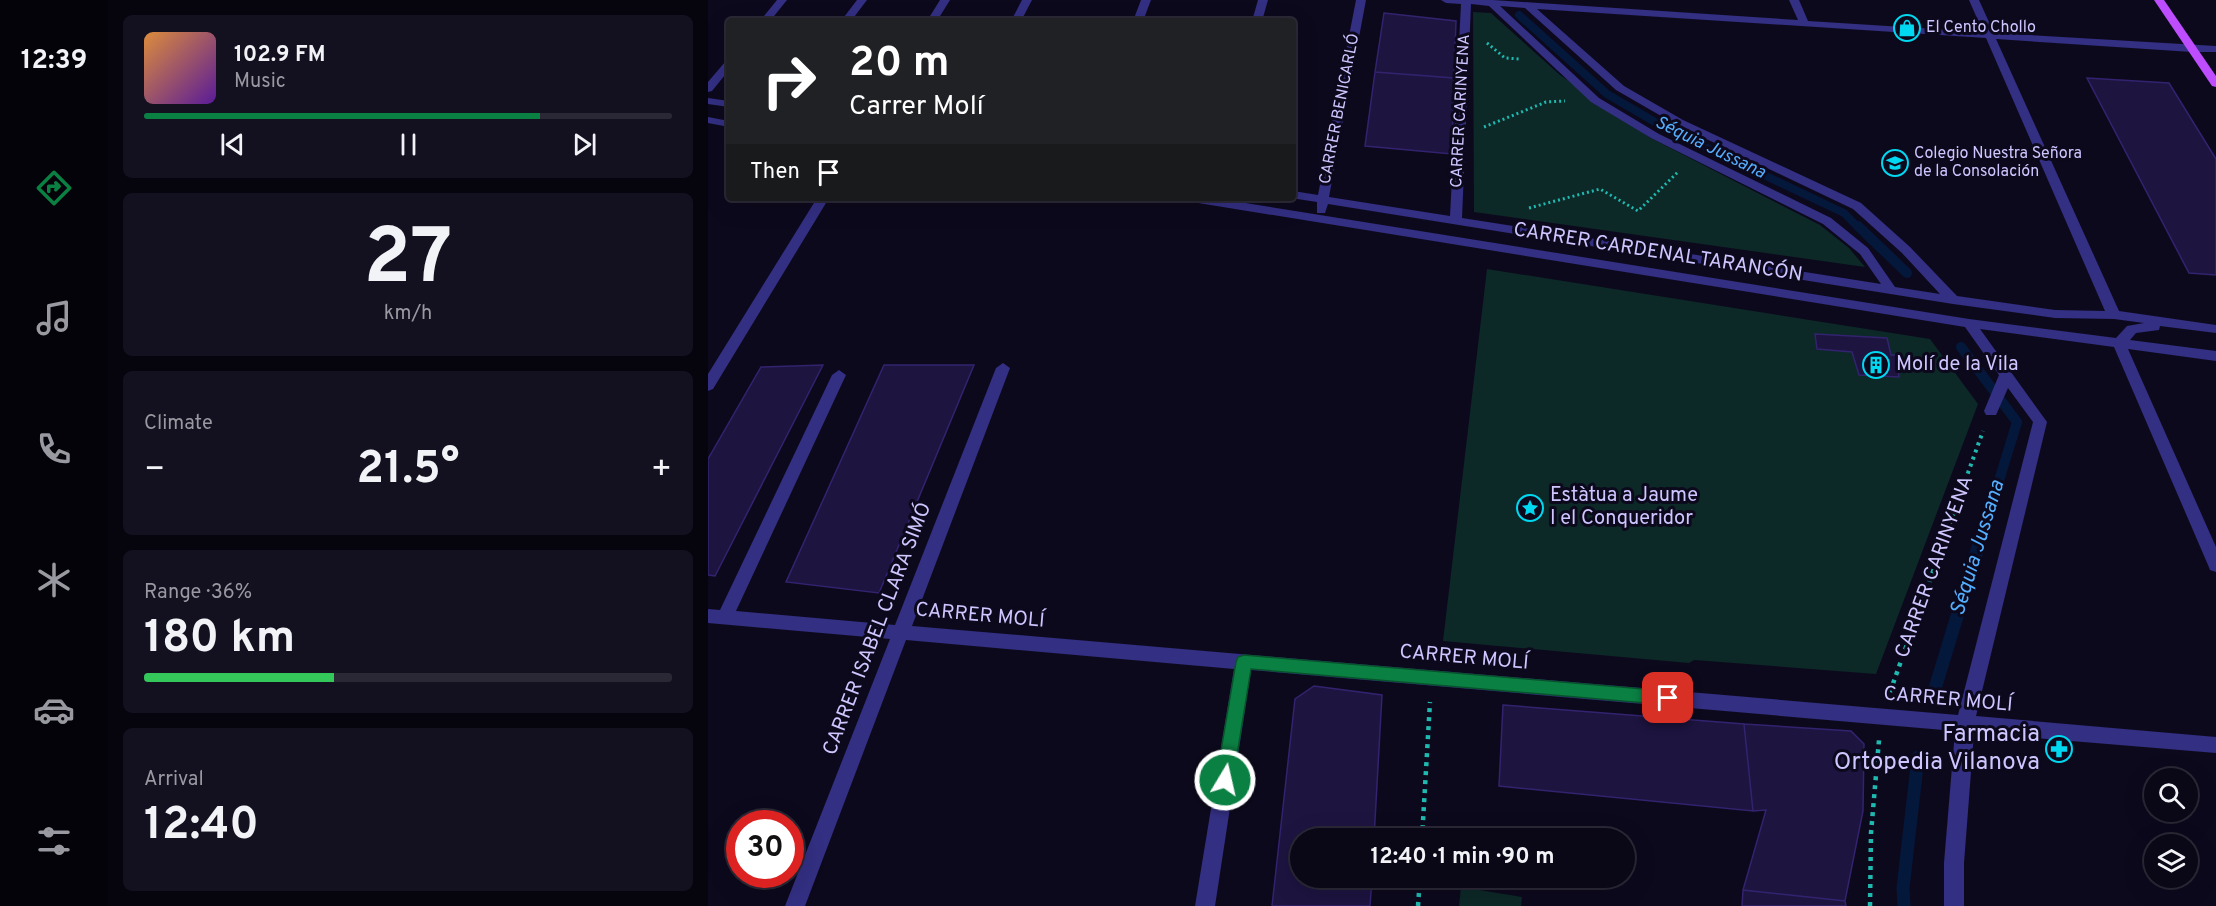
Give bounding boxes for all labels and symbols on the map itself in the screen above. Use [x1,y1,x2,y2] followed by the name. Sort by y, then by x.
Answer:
[1892,13,1922,43] shop icon: El Cento Chollo
[1926,18,2036,38] place label: El Cento Chollo
[1314,32,1364,186] street label: CARRER BENICARLÓ
[1447,34,1475,188] street label: CARRER CARINYENA
[1651,111,1770,185] water label: Séquia Jussana
[1914,144,2082,182] place label: Colegio Nuestra Señora de la Consolación
[1880,148,1910,178] school or university icon: Colegio Nuestra Señora de la Consolación
[1512,215,1805,289] street label: CARRER CARDENAL TARANCÓN
[1861,350,1891,380] building icon: Molí de la Vila
[1896,352,2019,378] place label: Molí de la Vila
[1890,472,1980,662] street label: CARRER CARINYENA
[1945,477,2011,619] water label: Séquia Jussana
[1550,483,1698,532] place label: Estàtua a Jaume I el Conqueridor
[1515,493,1545,523] place icon: Estàtua a Jaume I el Conqueridor
[816,498,938,759] street label: CARRER ISABEL CLARA SIMÓ
[914,595,1048,635] street label: CARRER MOLÍ
[1398,637,1532,677] street label: CARRER MOLÍ
[1642,672,1693,723] pin
[1882,679,2016,719] street label: CARRER MOLÍ
[1834,720,2040,778] place label: Farmacia Ortopedia Vilanova
[2044,734,2074,764] pharmacy icon: Farmacia Ortopedia Vilanova
[1193,748,1257,812] position arrow
[726,810,804,888] speed limit sign: 30

